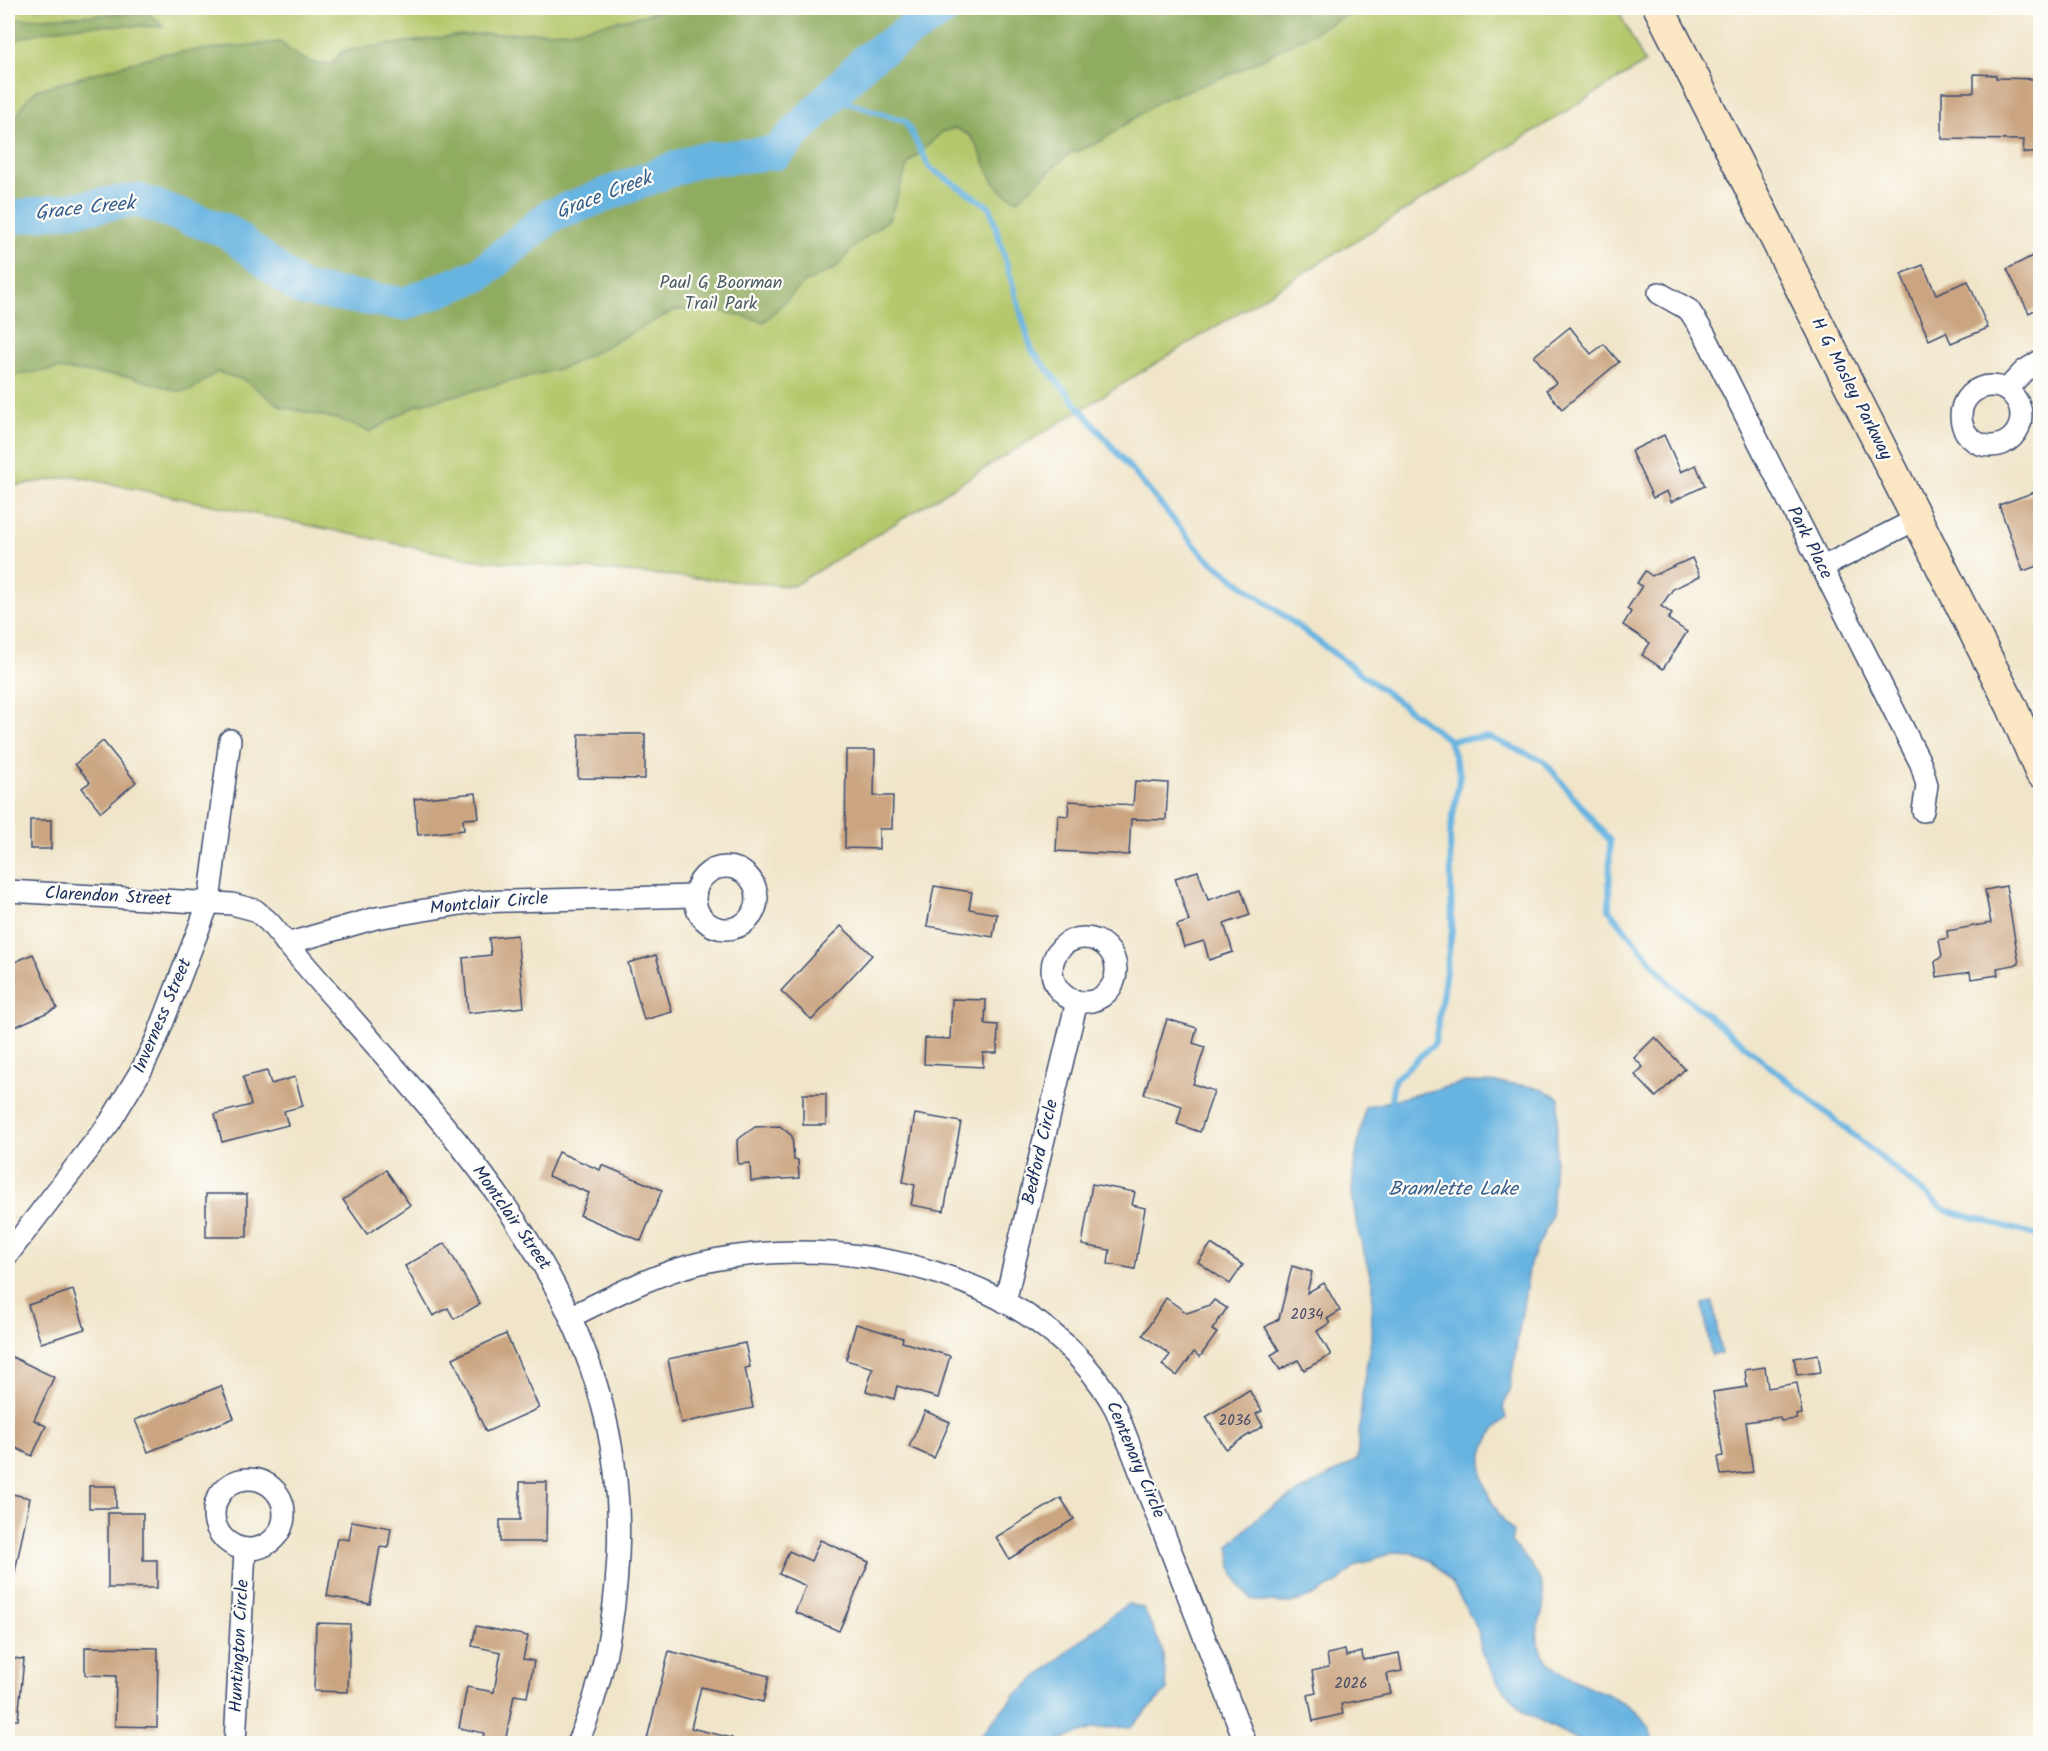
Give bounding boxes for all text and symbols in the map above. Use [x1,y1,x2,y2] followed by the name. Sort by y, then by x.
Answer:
[552,162,659,229] water label: Grace Creek
[34,188,139,230] water label: Grace Creek
[660,269,782,319] park label: Paul G Boorman Trail Park
[1802,312,1900,466] street label: H G Mosley Parkway
[1778,501,1840,585] street label: Park Place
[44,879,173,915] street label: Clarendon Street
[429,884,549,924] street label: Montclair Circle
[126,953,201,1078] street label: Inverness Street
[1015,1097,1067,1207] street label: Bedford Circle
[464,1159,559,1277] street label: Montclair Street
[1388,1174,1520,1206] water label: Bramlette Lake
[1290,1303,1324,1327] house number: 2034
[1097,1397,1173,1523] street label: Centenary Circle
[1218,1409,1252,1433] house number: 2036
[222,1579,258,1713] street label: Huntington Circle
[1334,1672,1368,1696] house number: 2026

